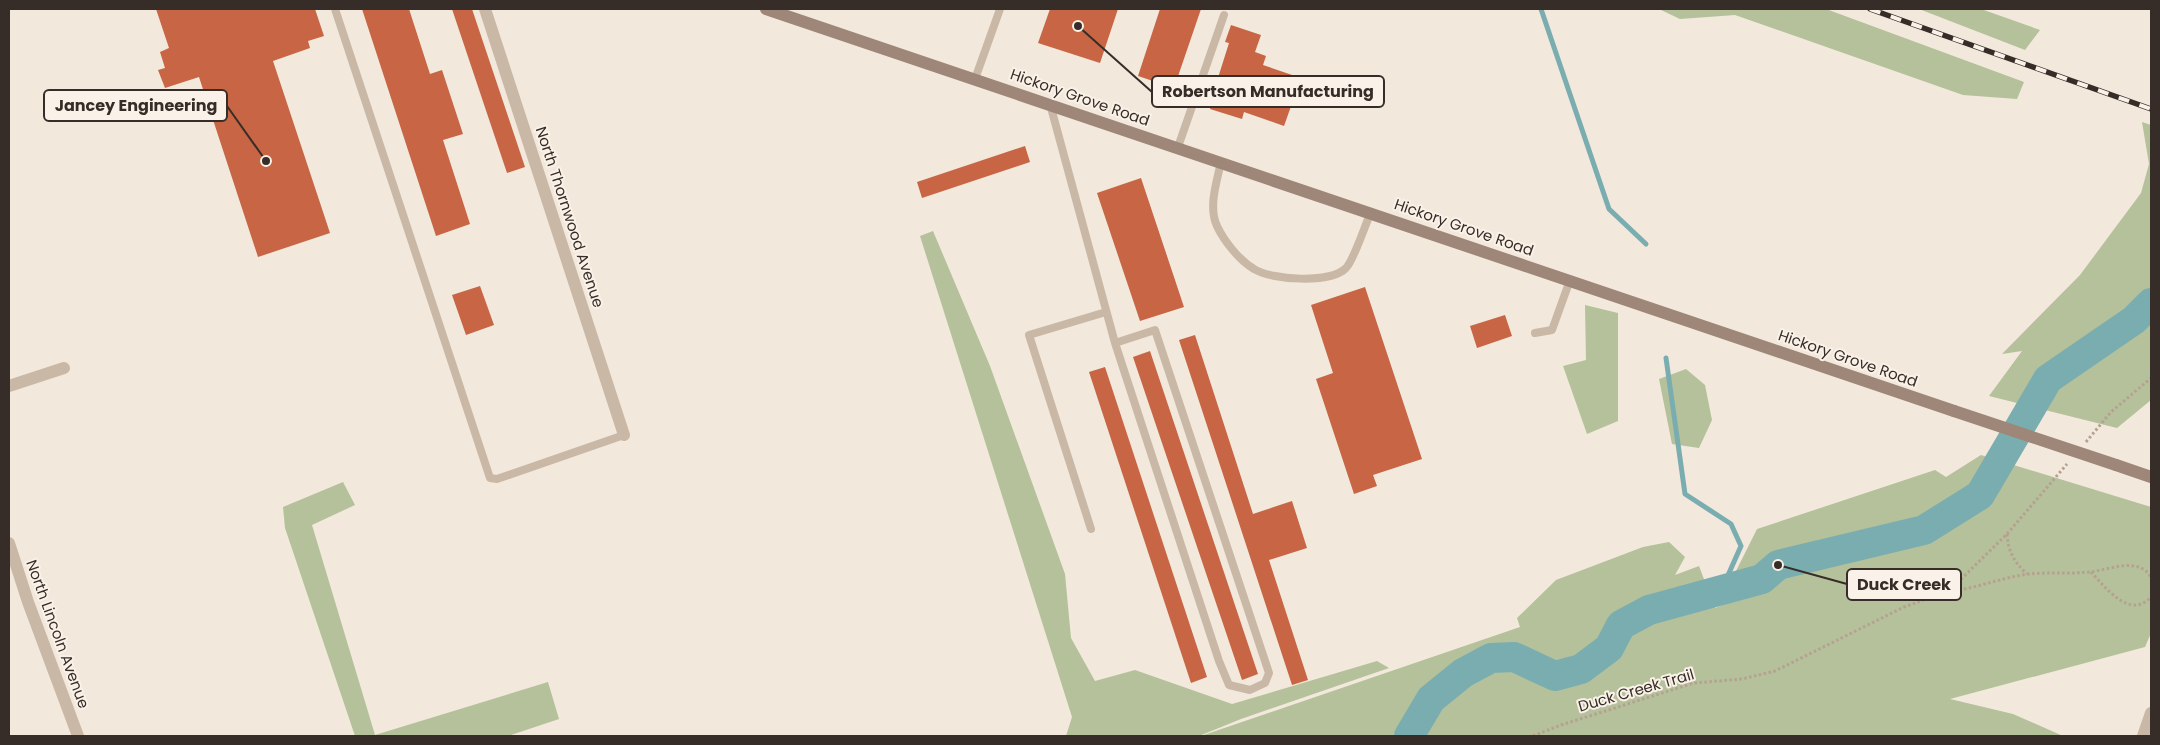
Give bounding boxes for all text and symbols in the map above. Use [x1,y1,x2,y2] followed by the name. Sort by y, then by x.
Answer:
[1007,63,1153,131] street label: Hickory Grove Road
[1152,76,1384,107] callout: Robertson Manufacturing
[1162,80,1374,103] text: Robertson Manufacturing
[44,90,227,121] callout: Jancey Engineering
[55,94,217,117] text: Jancey Engineering
[531,124,609,310] street label: North Thornwood Avenue
[1391,193,1537,261] street label: Hickory Grove Road
[1775,324,1921,392] street label: Hickory Grove Road
[21,557,95,711] street label: North Lincoln Avenue
[1847,569,1961,600] callout: Duck Creek
[1857,573,1951,596] text: Duck Creek
[1576,663,1696,717] street label: Duck Creek Trail

